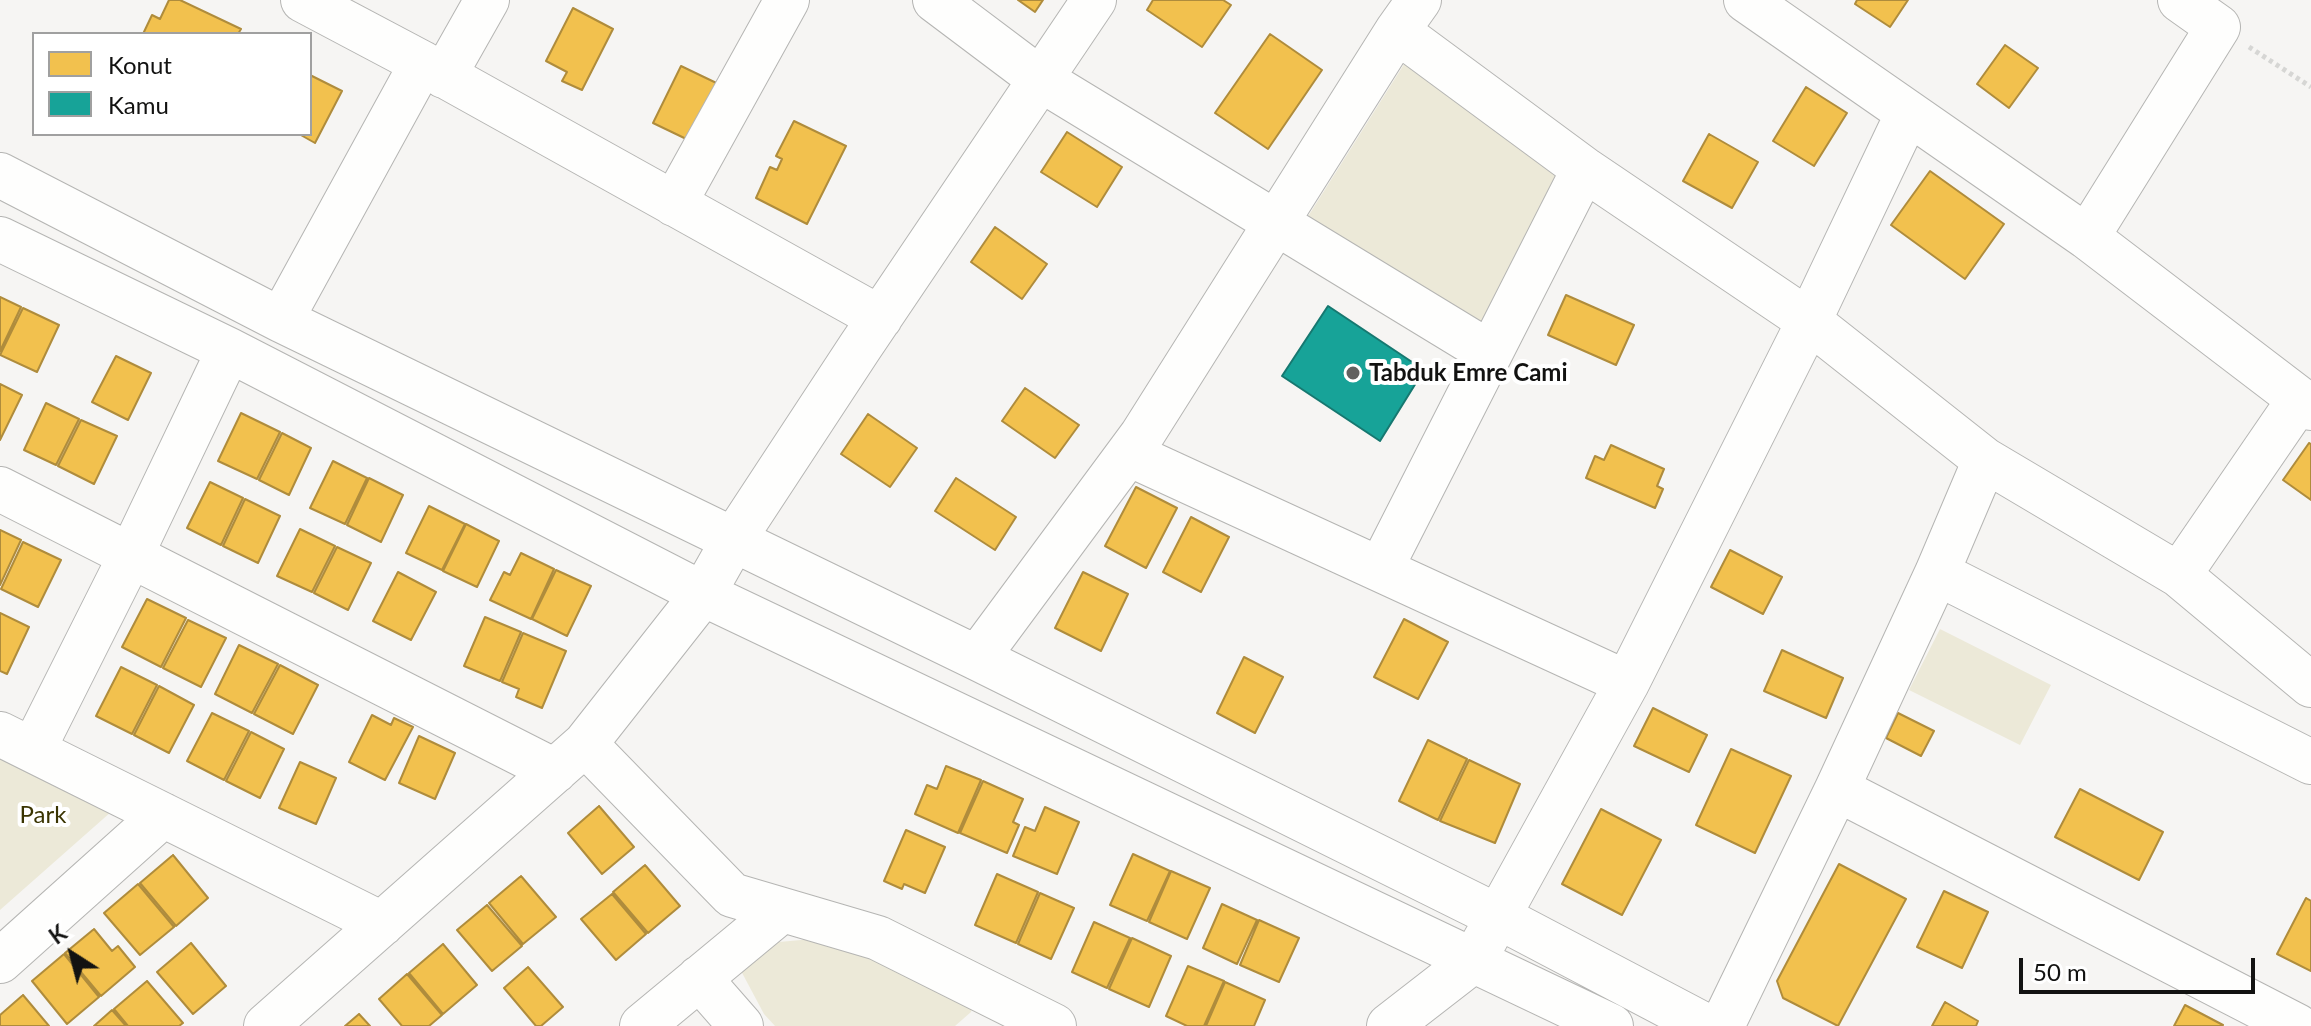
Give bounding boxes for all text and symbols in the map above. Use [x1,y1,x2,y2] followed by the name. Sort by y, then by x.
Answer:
[32,32,312,136] legend
[108,50,172,79] text: Konut
[108,90,169,119] text: Kamu
[1369,359,1568,387] place label: Tabduk Emre Cami
[1344,364,1362,382] marker: Tabduk Emre Cami
[20,801,66,829] park label: Park
[32,914,112,994] north arrow
[44,919,72,950] text: K
[2023,942,2259,992] scale bar
[2033,957,2087,986] text: 50 m

